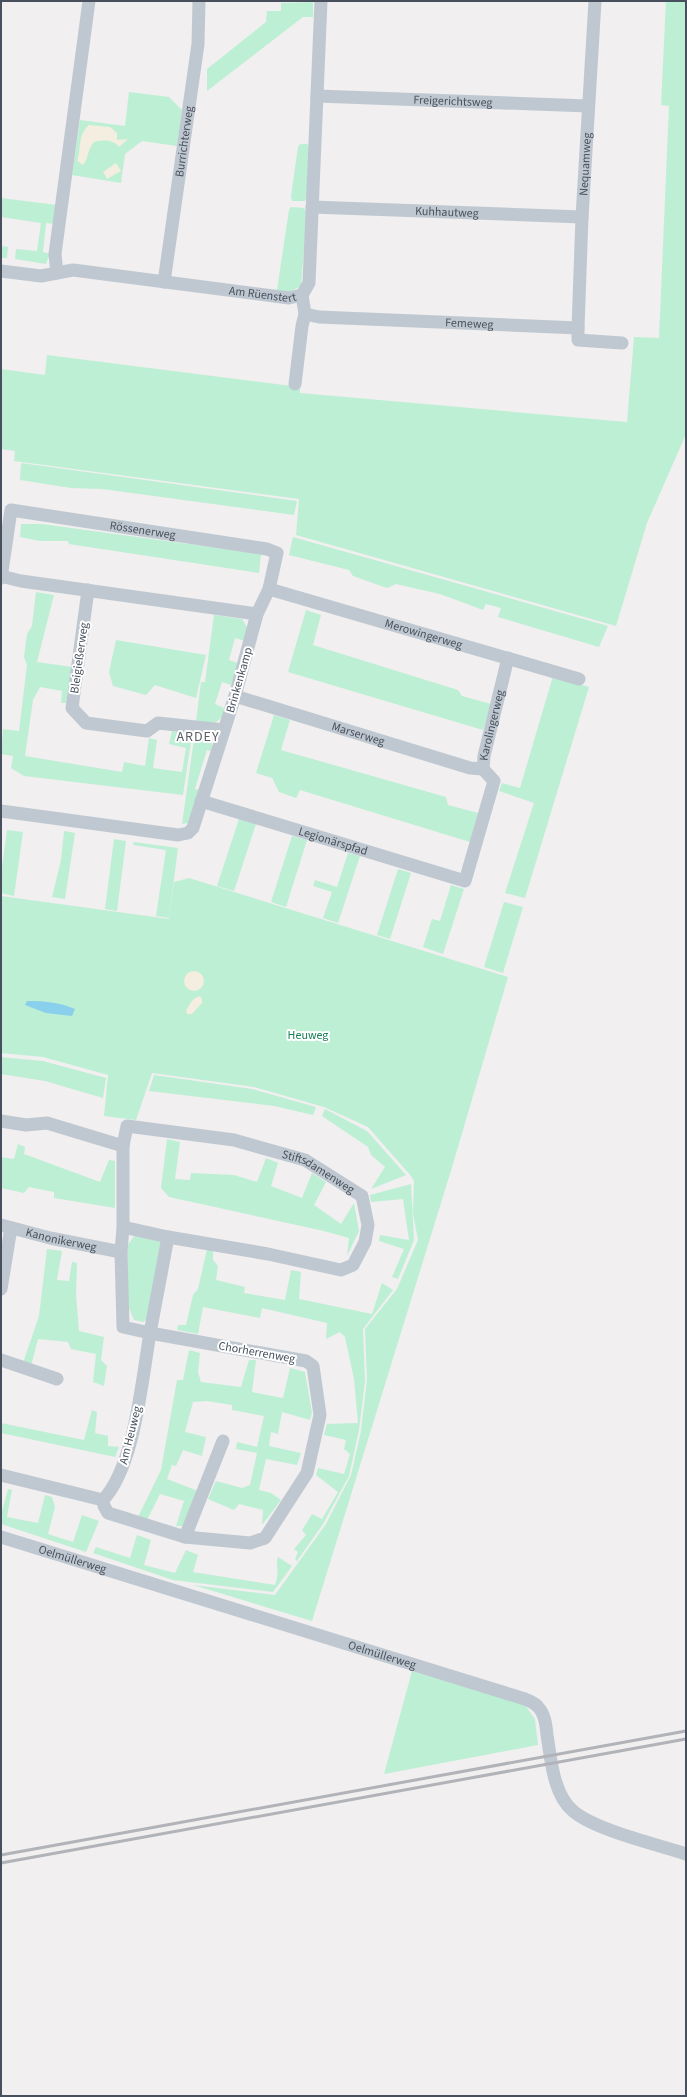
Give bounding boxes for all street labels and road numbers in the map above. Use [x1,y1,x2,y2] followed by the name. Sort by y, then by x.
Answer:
[413,92,493,111] street label: Freigerichtsweg
[171,105,198,178] street label: Burrichterweg
[575,132,596,196] street label: Nequamweg
[415,203,479,222] street label: Kuhhautweg
[228,282,298,307] street label: Am Rüenstert
[445,314,494,333] street label: Femeweg
[108,517,177,544] street label: Rössenerweg
[383,615,464,654] street label: Merowingerweg
[66,621,93,695] street label: Bleigießerweg
[222,645,257,715] street label: Brinkenkamp
[476,688,509,761] street label: Karolingerweg
[330,718,387,750] street label: Marserweg
[296,823,370,860] street label: Legionärspfad
[280,1146,358,1198] street label: Stiftsdamenweg
[24,1224,98,1256] street label: Kanonikerweg
[217,1337,297,1368] street label: Chorherrenweg
[115,1404,146,1466] street label: Am Heuweg
[36,1541,109,1578] street label: Oelmüllerweg
[346,1637,418,1674] street label: Oelmüllerweg

